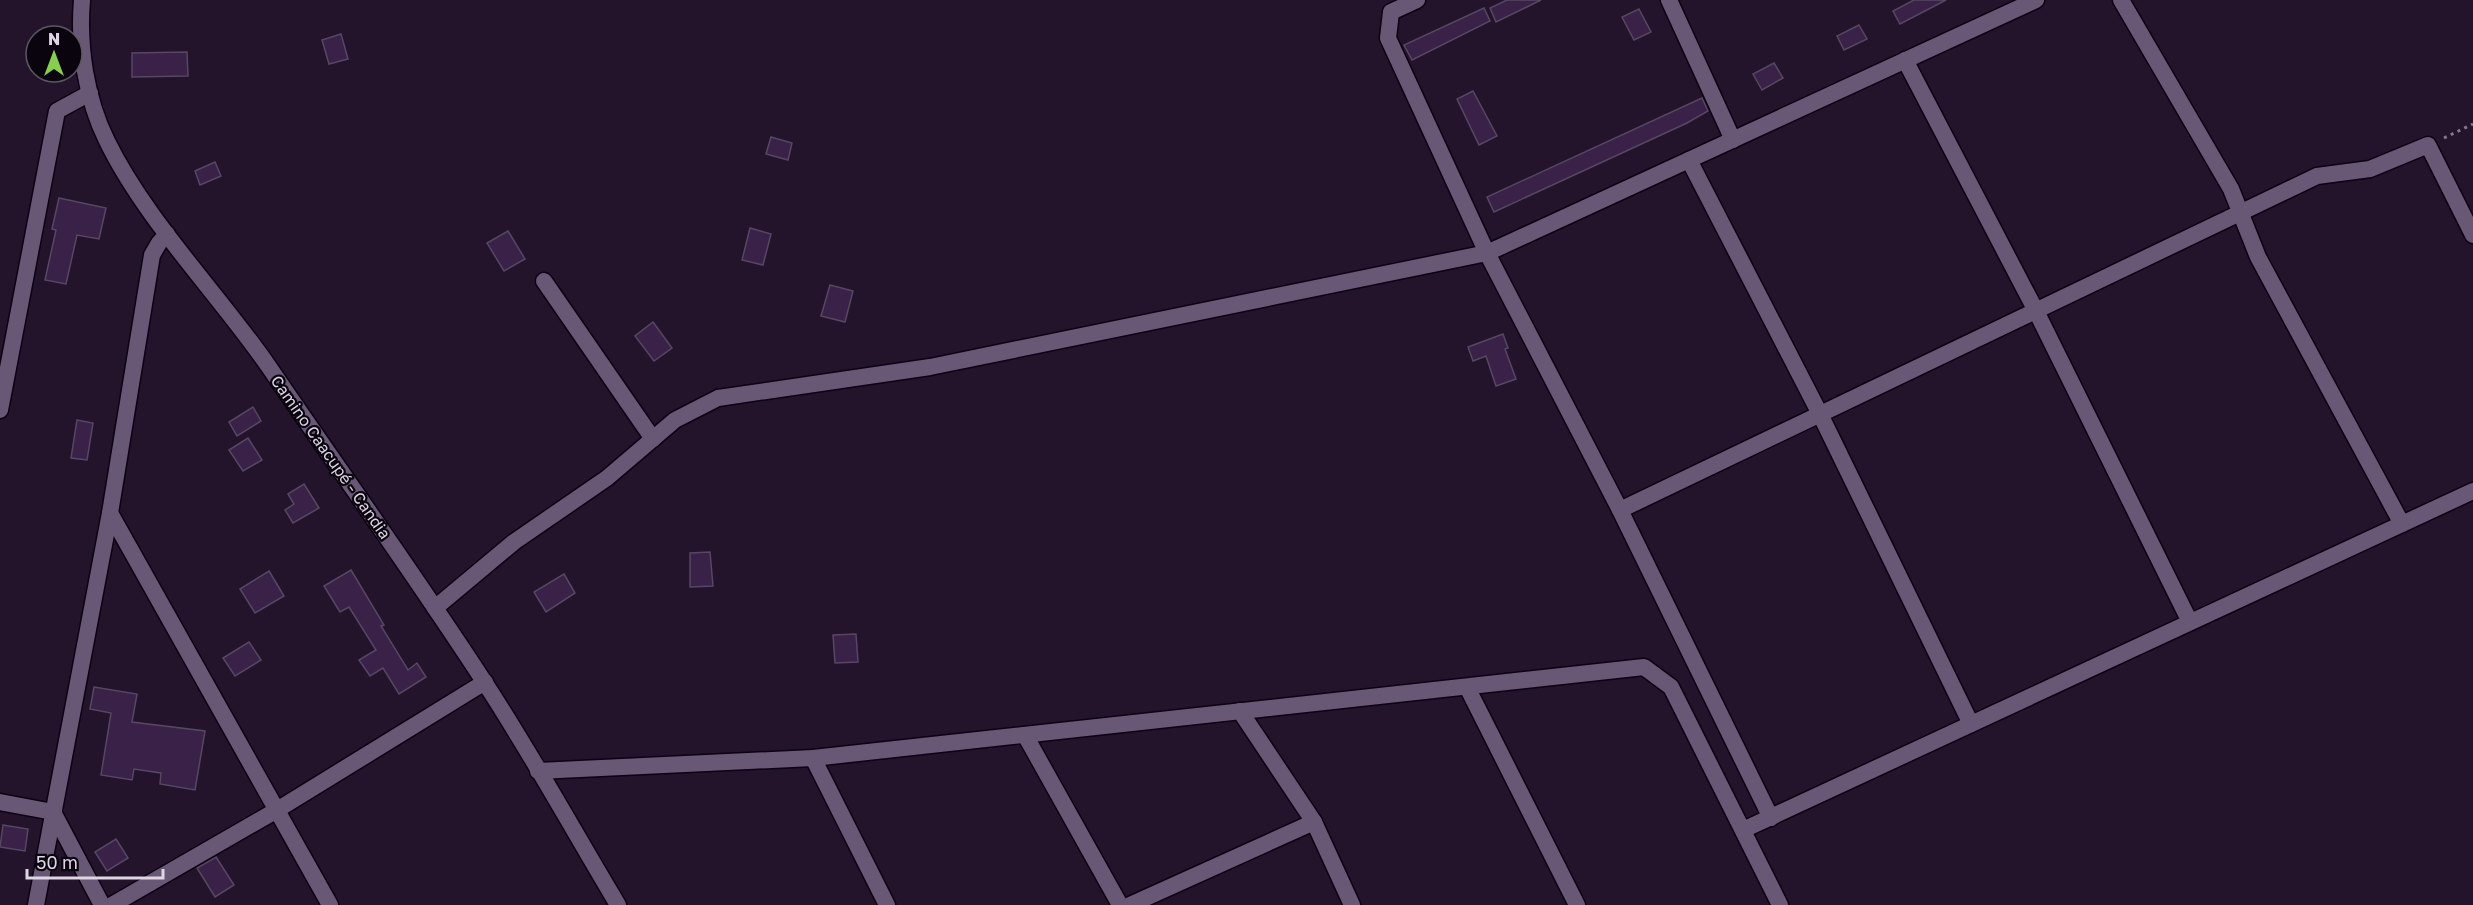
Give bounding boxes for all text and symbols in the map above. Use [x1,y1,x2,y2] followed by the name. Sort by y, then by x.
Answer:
[24,24,84,84] north arrow
[48,29,60,49] text: N
[267,371,395,543] street label: Camino Caacupé - Candia
[27,842,164,880] scale bar
[36,851,78,873] text: 50 m

